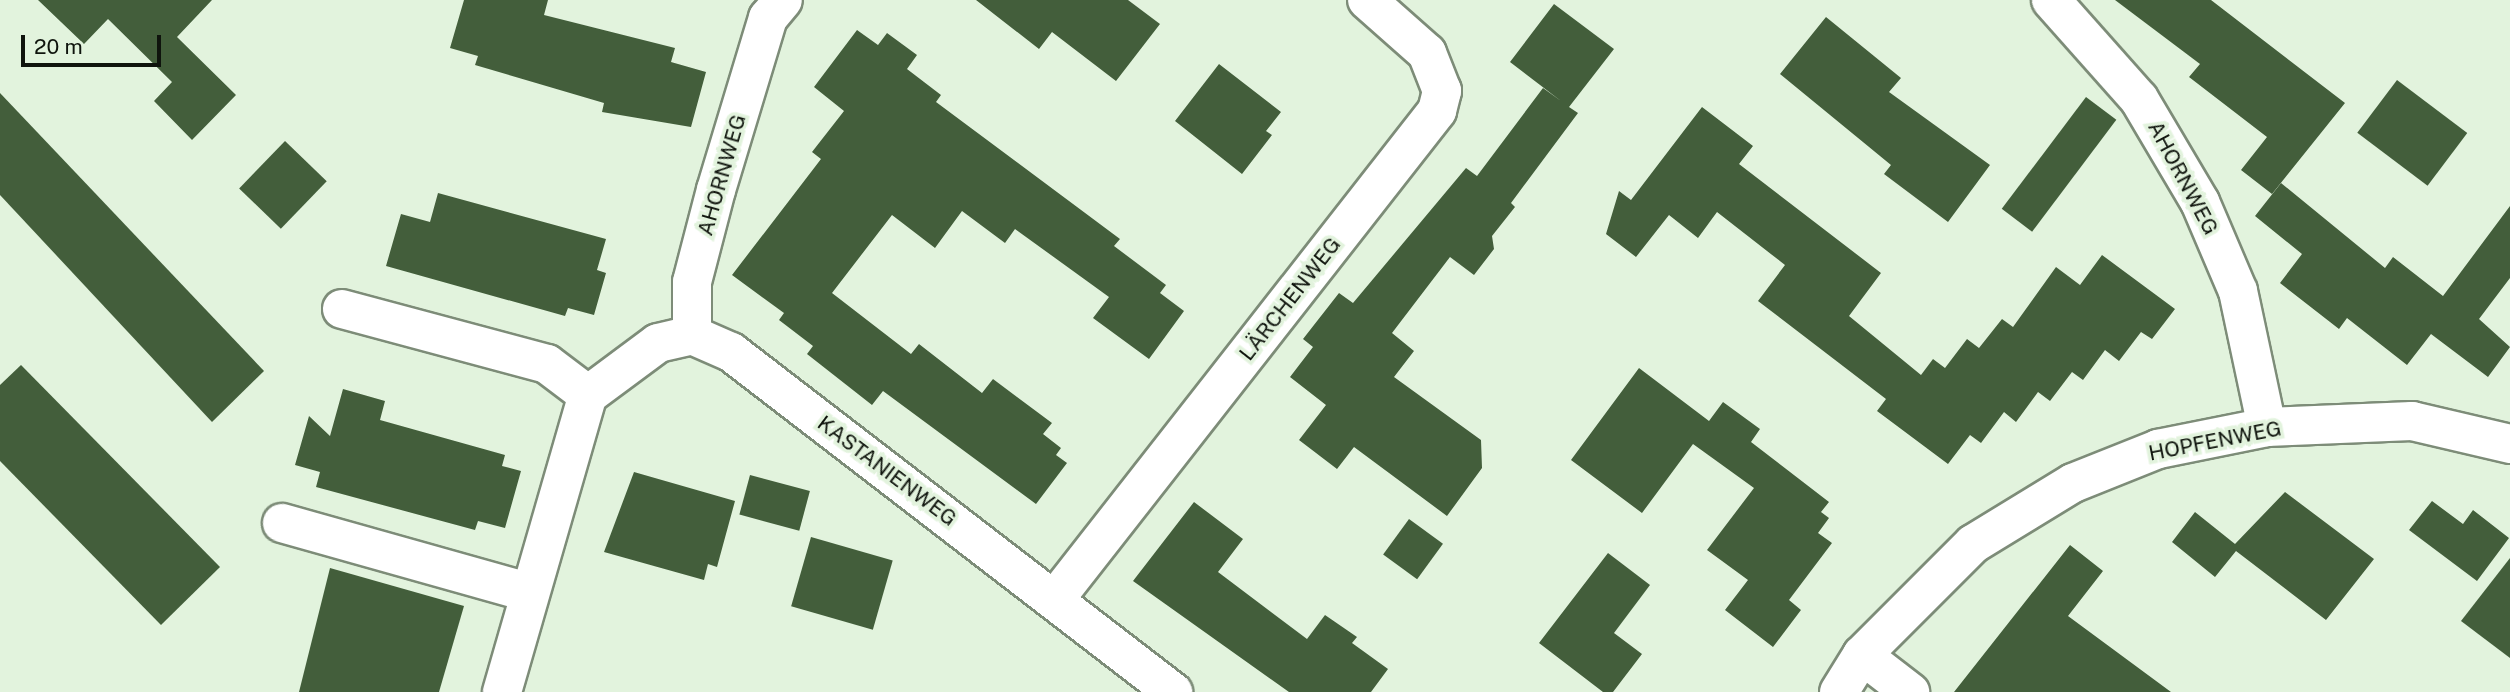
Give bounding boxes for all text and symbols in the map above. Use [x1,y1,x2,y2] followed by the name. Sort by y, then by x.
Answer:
[24,21,164,65] scale bar
[34,34,83,59] text: 20 m
[693,112,751,238] street label: AHORNWEG
[2143,117,2223,239] street label: AHORNWEG
[1234,232,1346,366] street label: LÄRCHENWEG
[812,410,962,532] street label: KASTANIENWEG
[2146,416,2284,466] street label: HOPFENWEG

